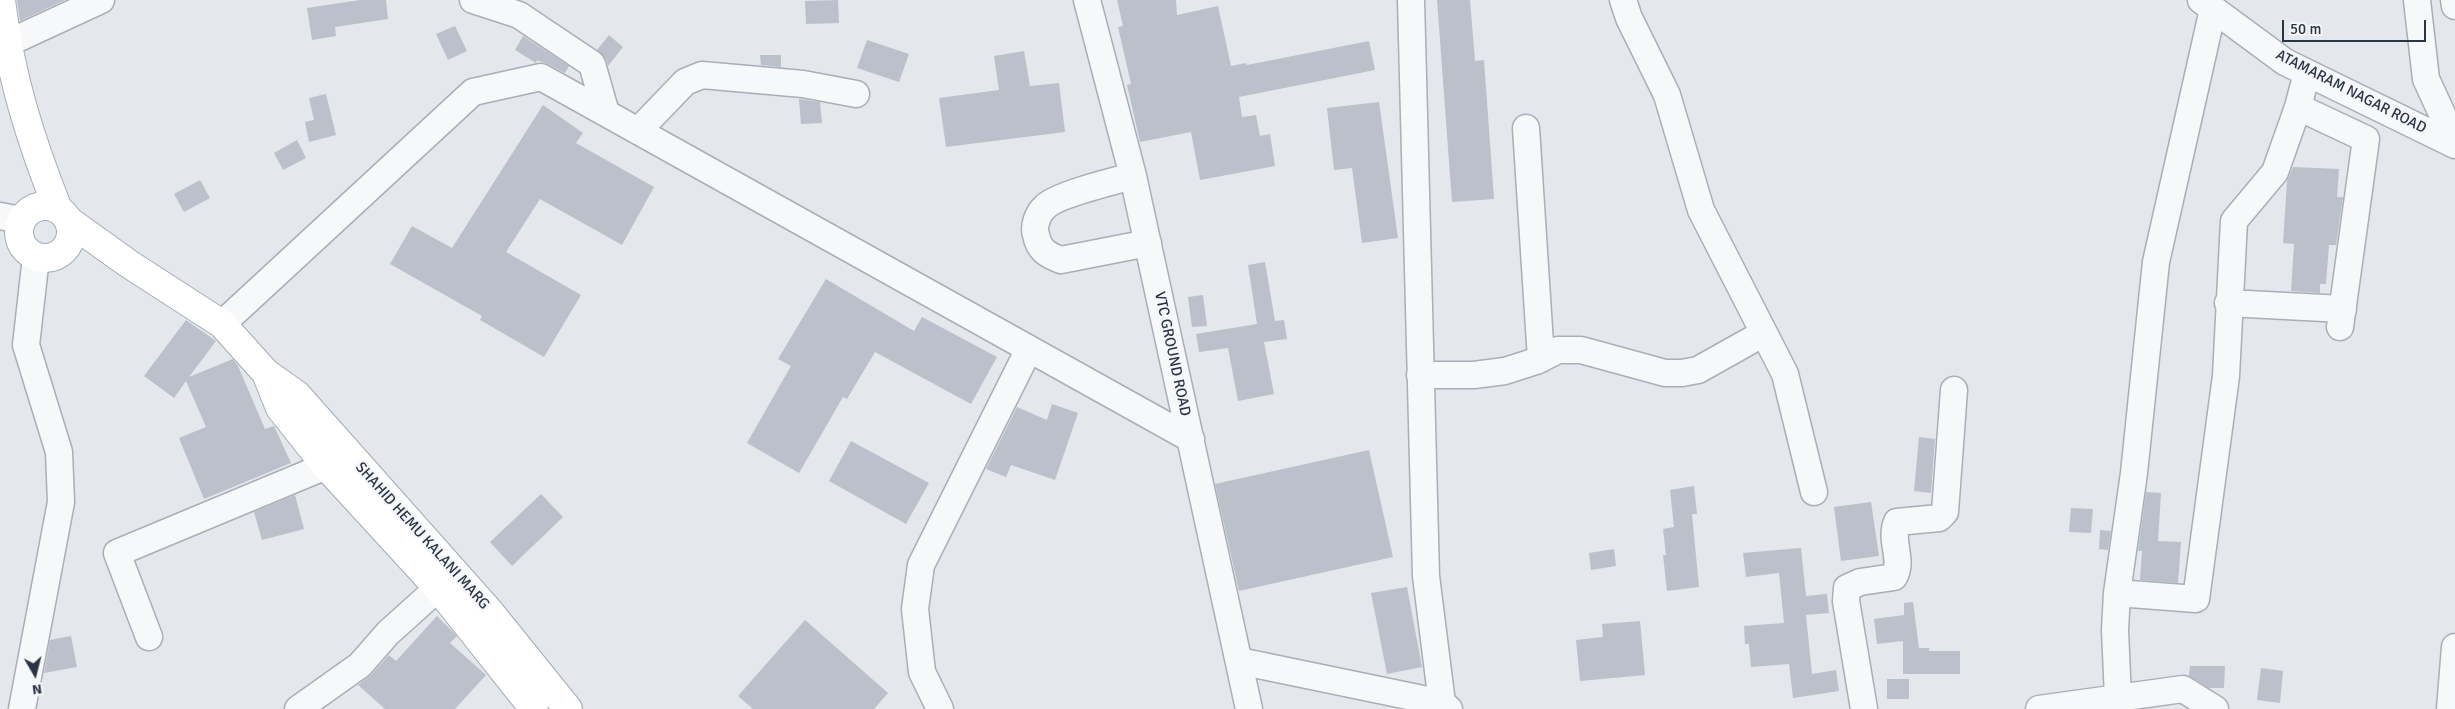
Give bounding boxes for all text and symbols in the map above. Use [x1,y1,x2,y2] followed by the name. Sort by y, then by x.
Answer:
[2285,10,2429,42] scale bar
[2290,20,2321,38] text: 50 m
[2273,46,2429,138] street label: ATAMARAM NAGAR ROAD
[1150,290,1194,418] street label: VTC GROUND ROAD
[351,459,493,613] street label: SHAHID HEMU KALANI MARG
[10,649,60,699] north arrow
[31,680,43,698] text: N

